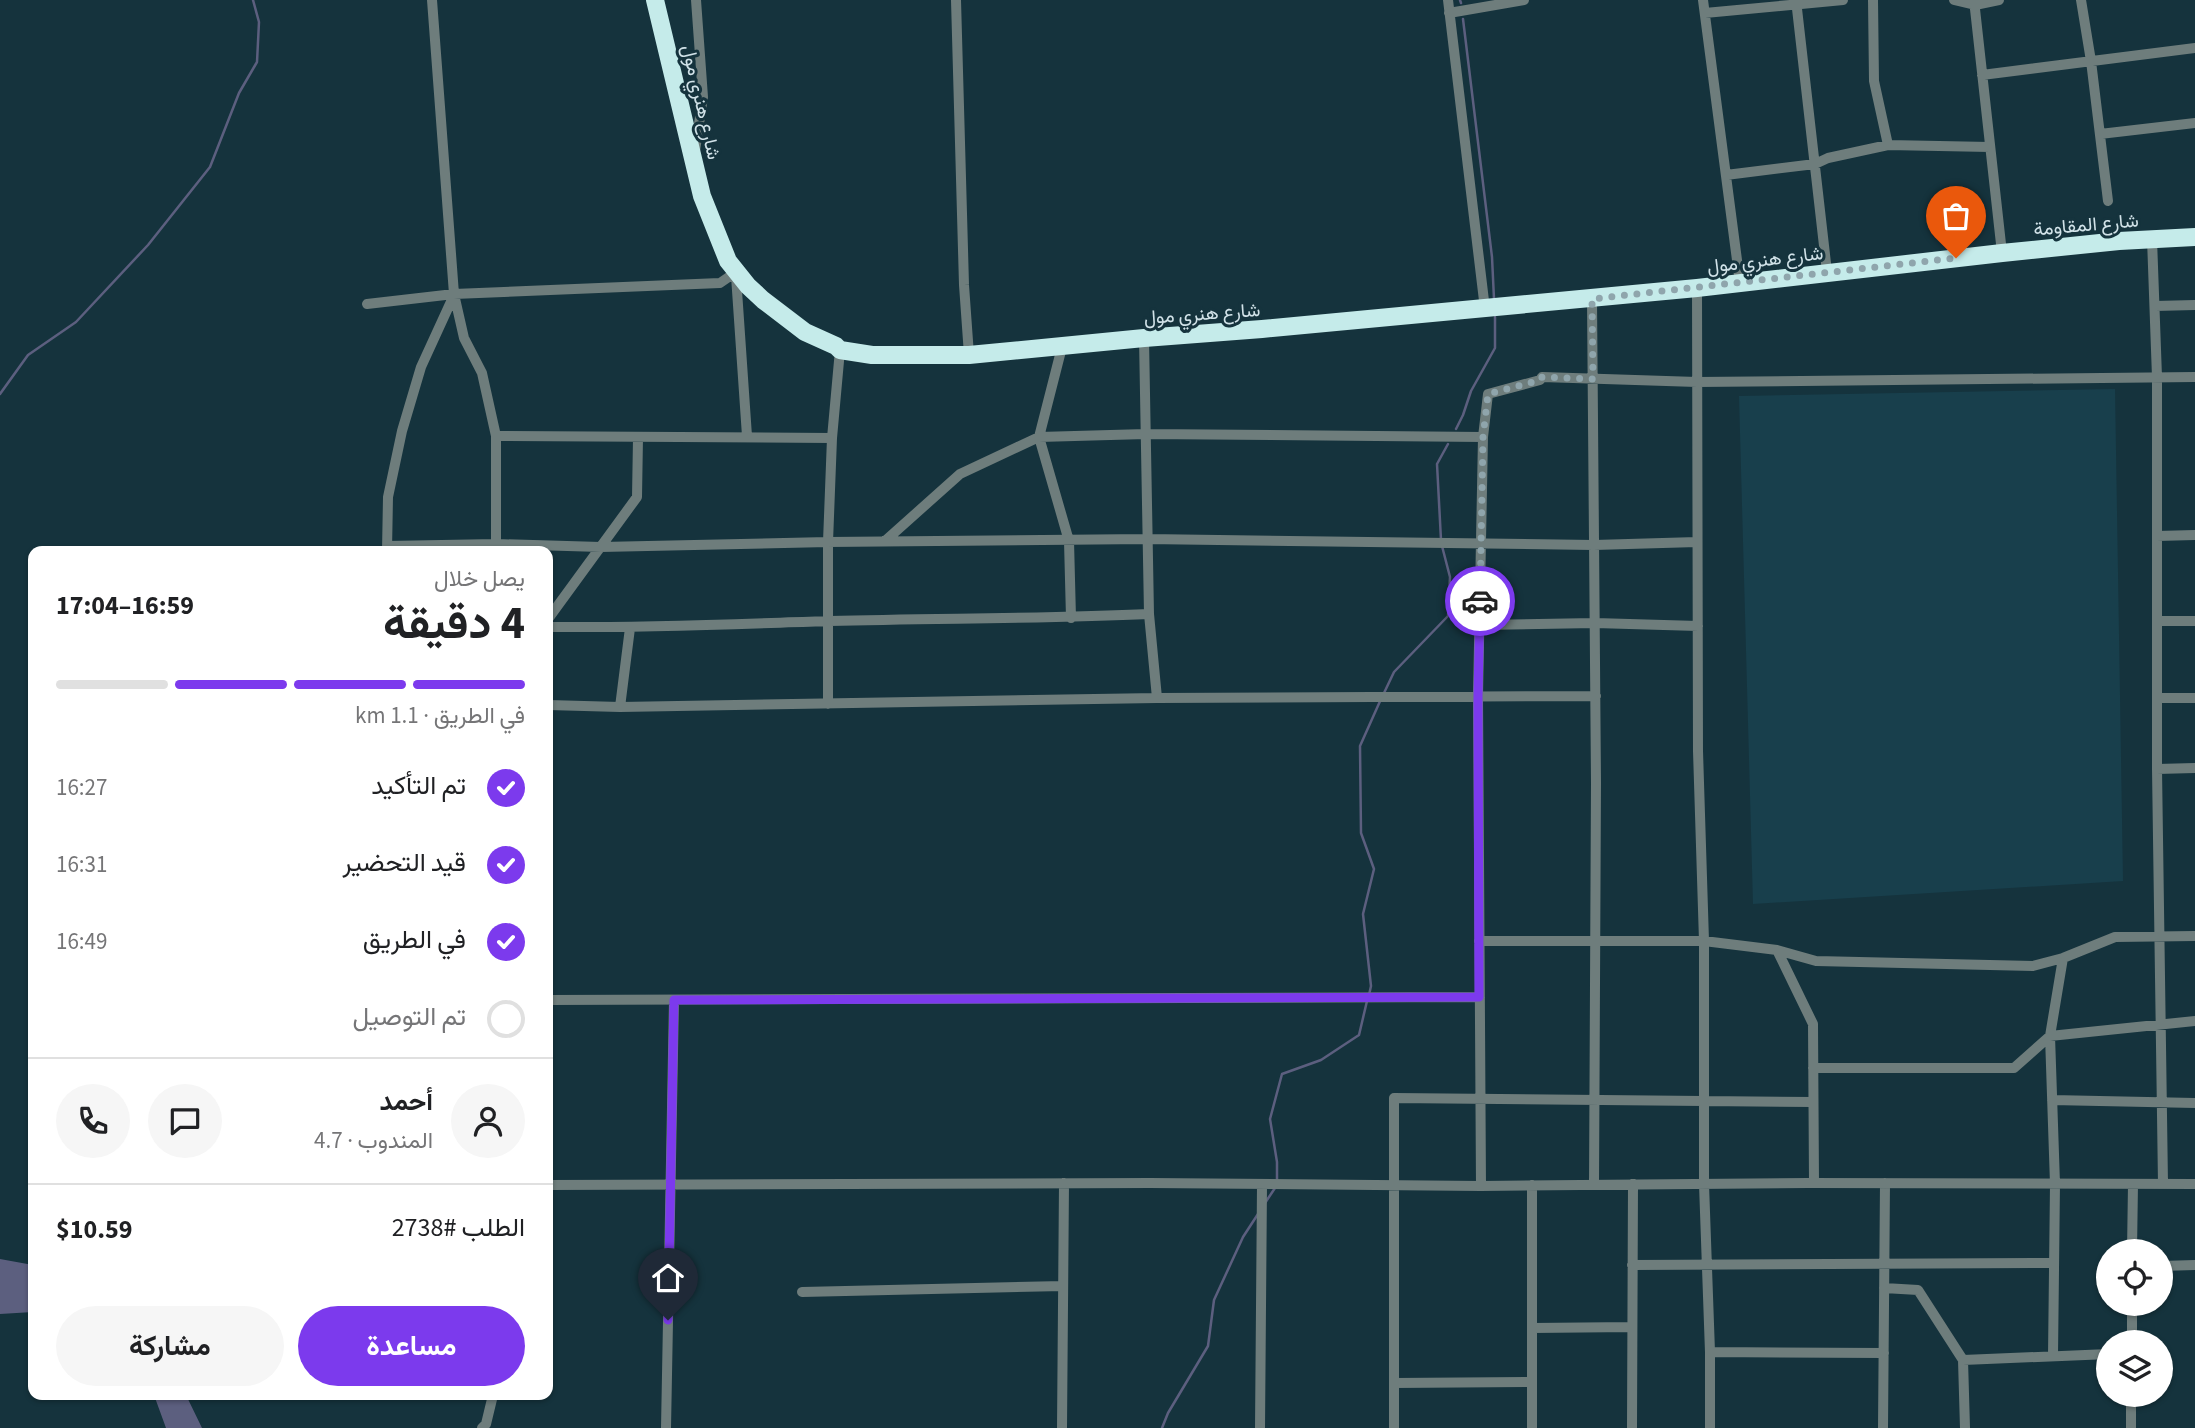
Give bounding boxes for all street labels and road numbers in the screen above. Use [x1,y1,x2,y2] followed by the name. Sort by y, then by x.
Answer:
[673,42,727,163] street label: شارع هنري مول
[2032,207,2140,244] street label: شارع المقاومة
[1706,240,1825,282] street label: شارع هنري مول
[1143,297,1261,333] street label: شارع هنري مول

